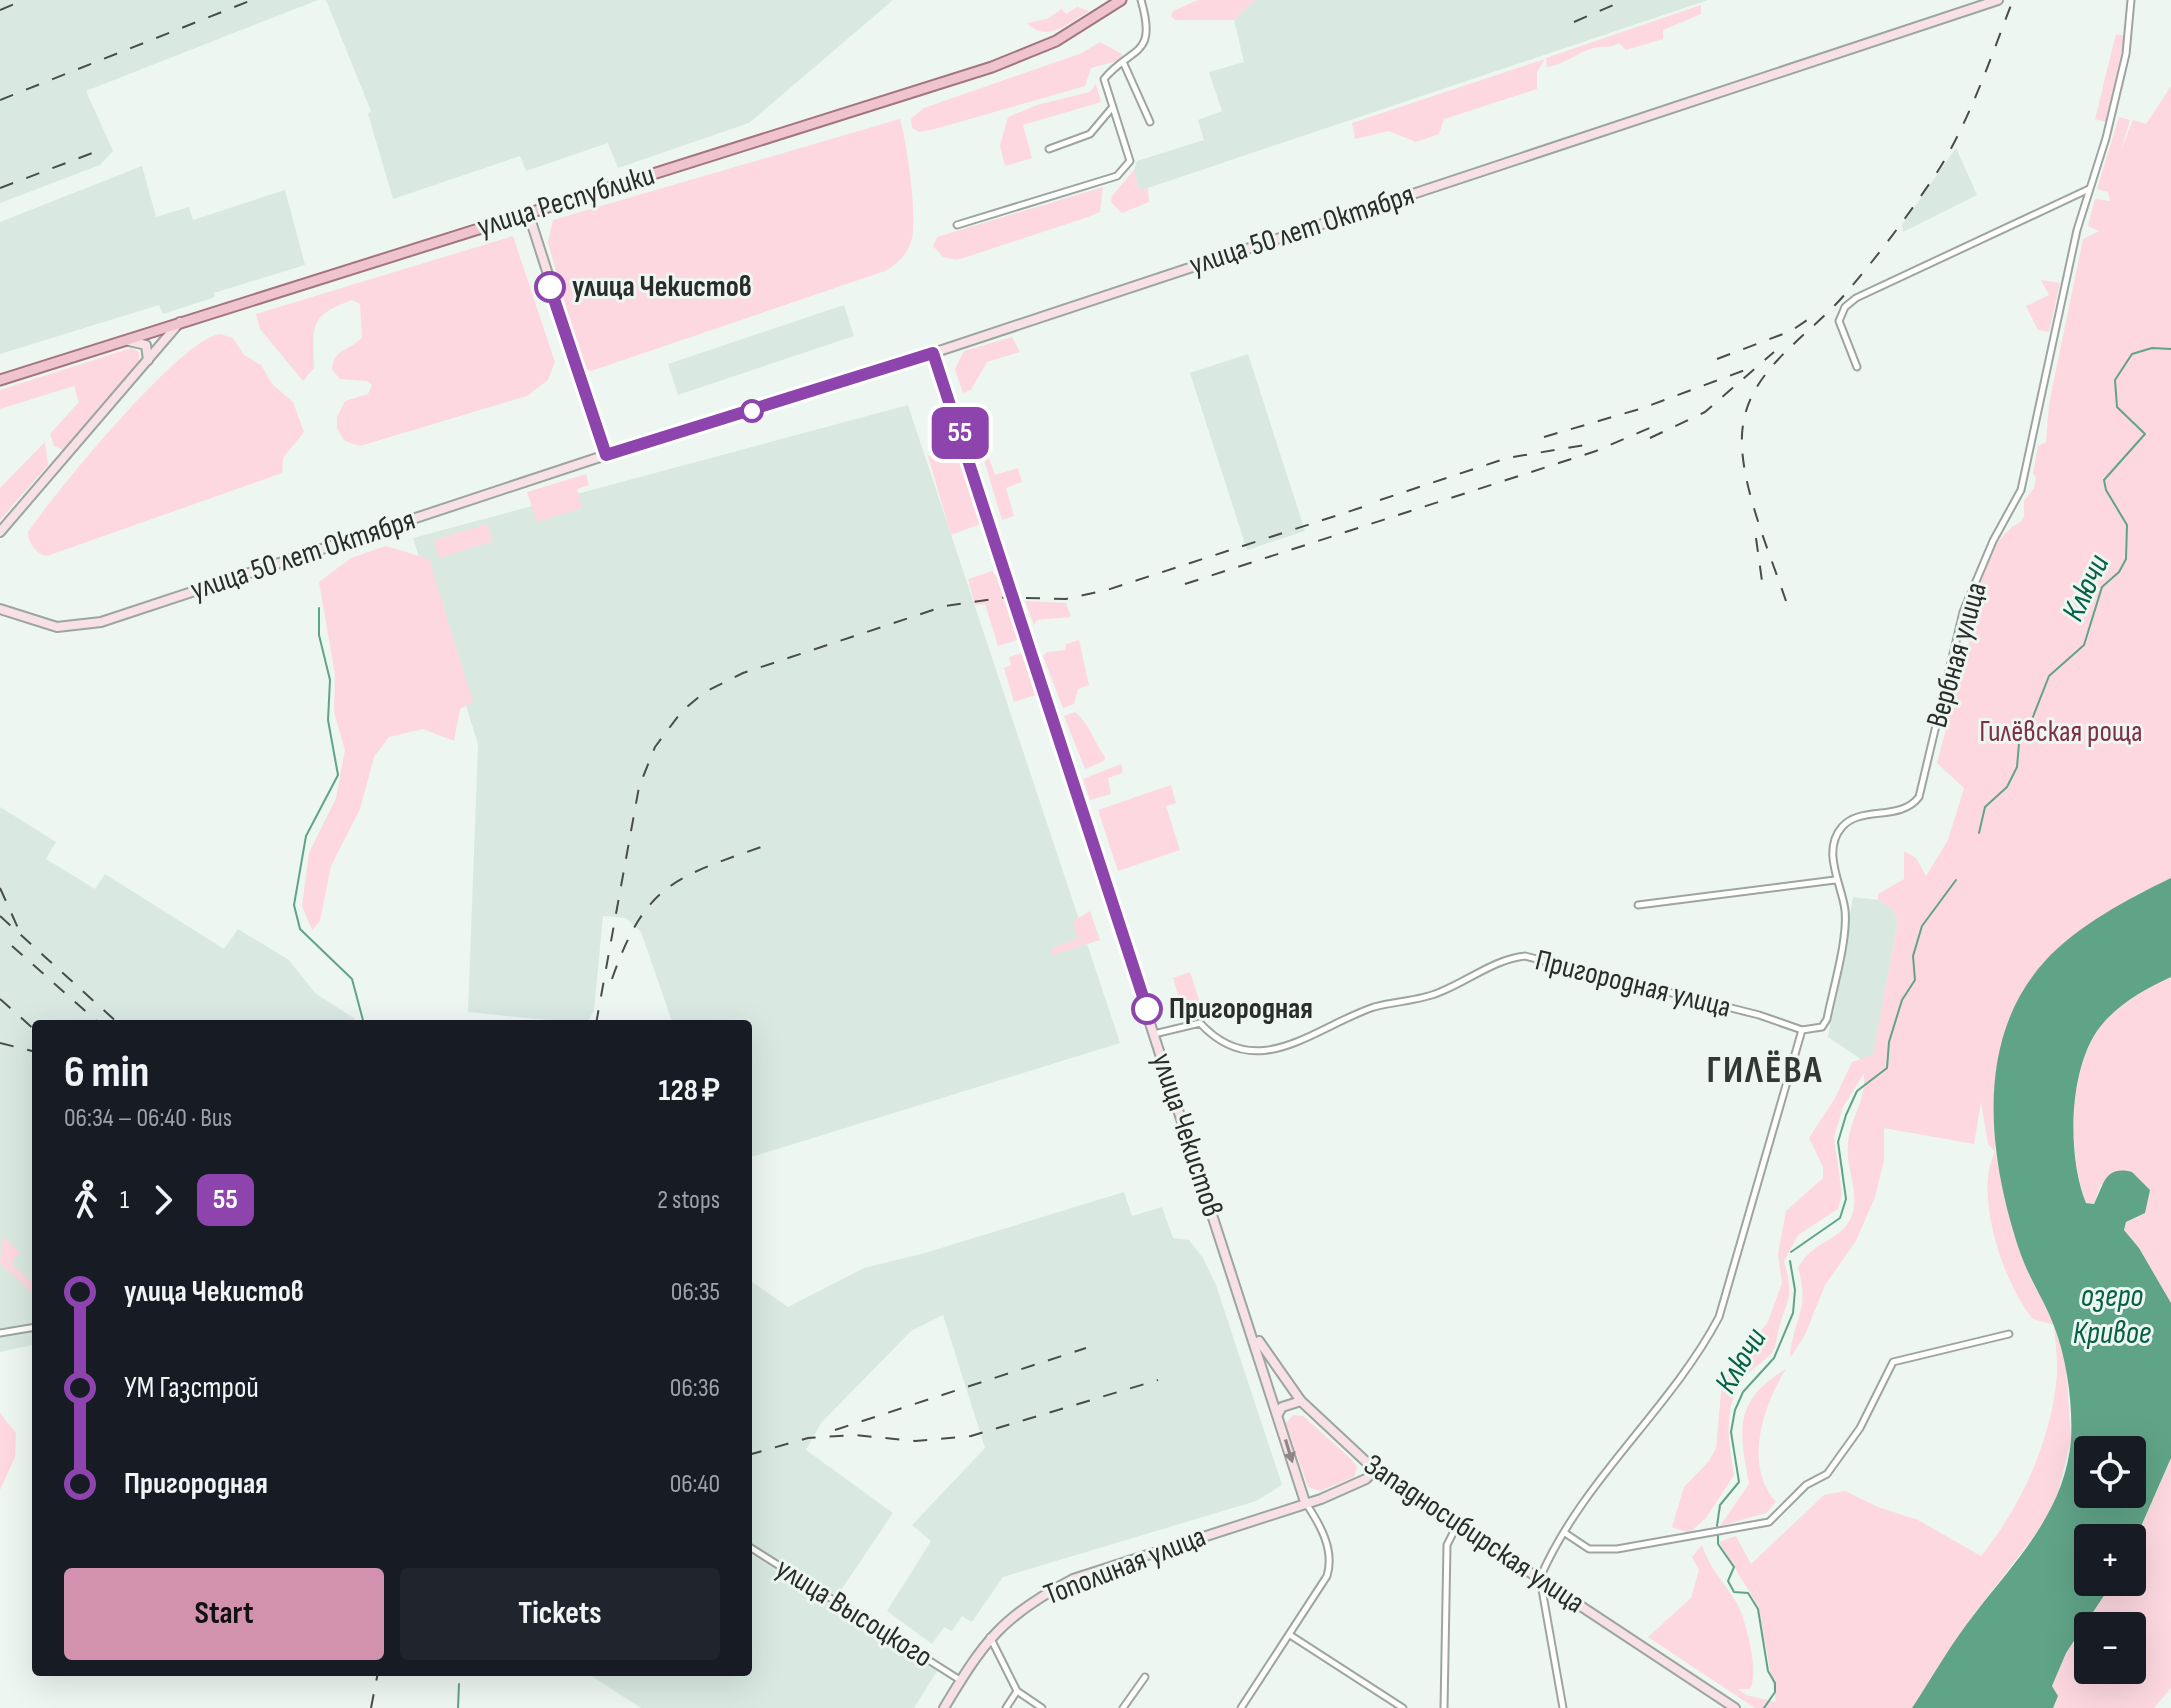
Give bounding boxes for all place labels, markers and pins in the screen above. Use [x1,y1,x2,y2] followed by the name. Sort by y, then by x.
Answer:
[572,269,752,305] place label: улица Чекистов
[535,272,565,302] marker: улица Чекистов
[741,400,763,422] unlabelled marker
[1169,991,1313,1027] place label: Пригородная
[1132,994,1162,1024] marker: Пригородная

